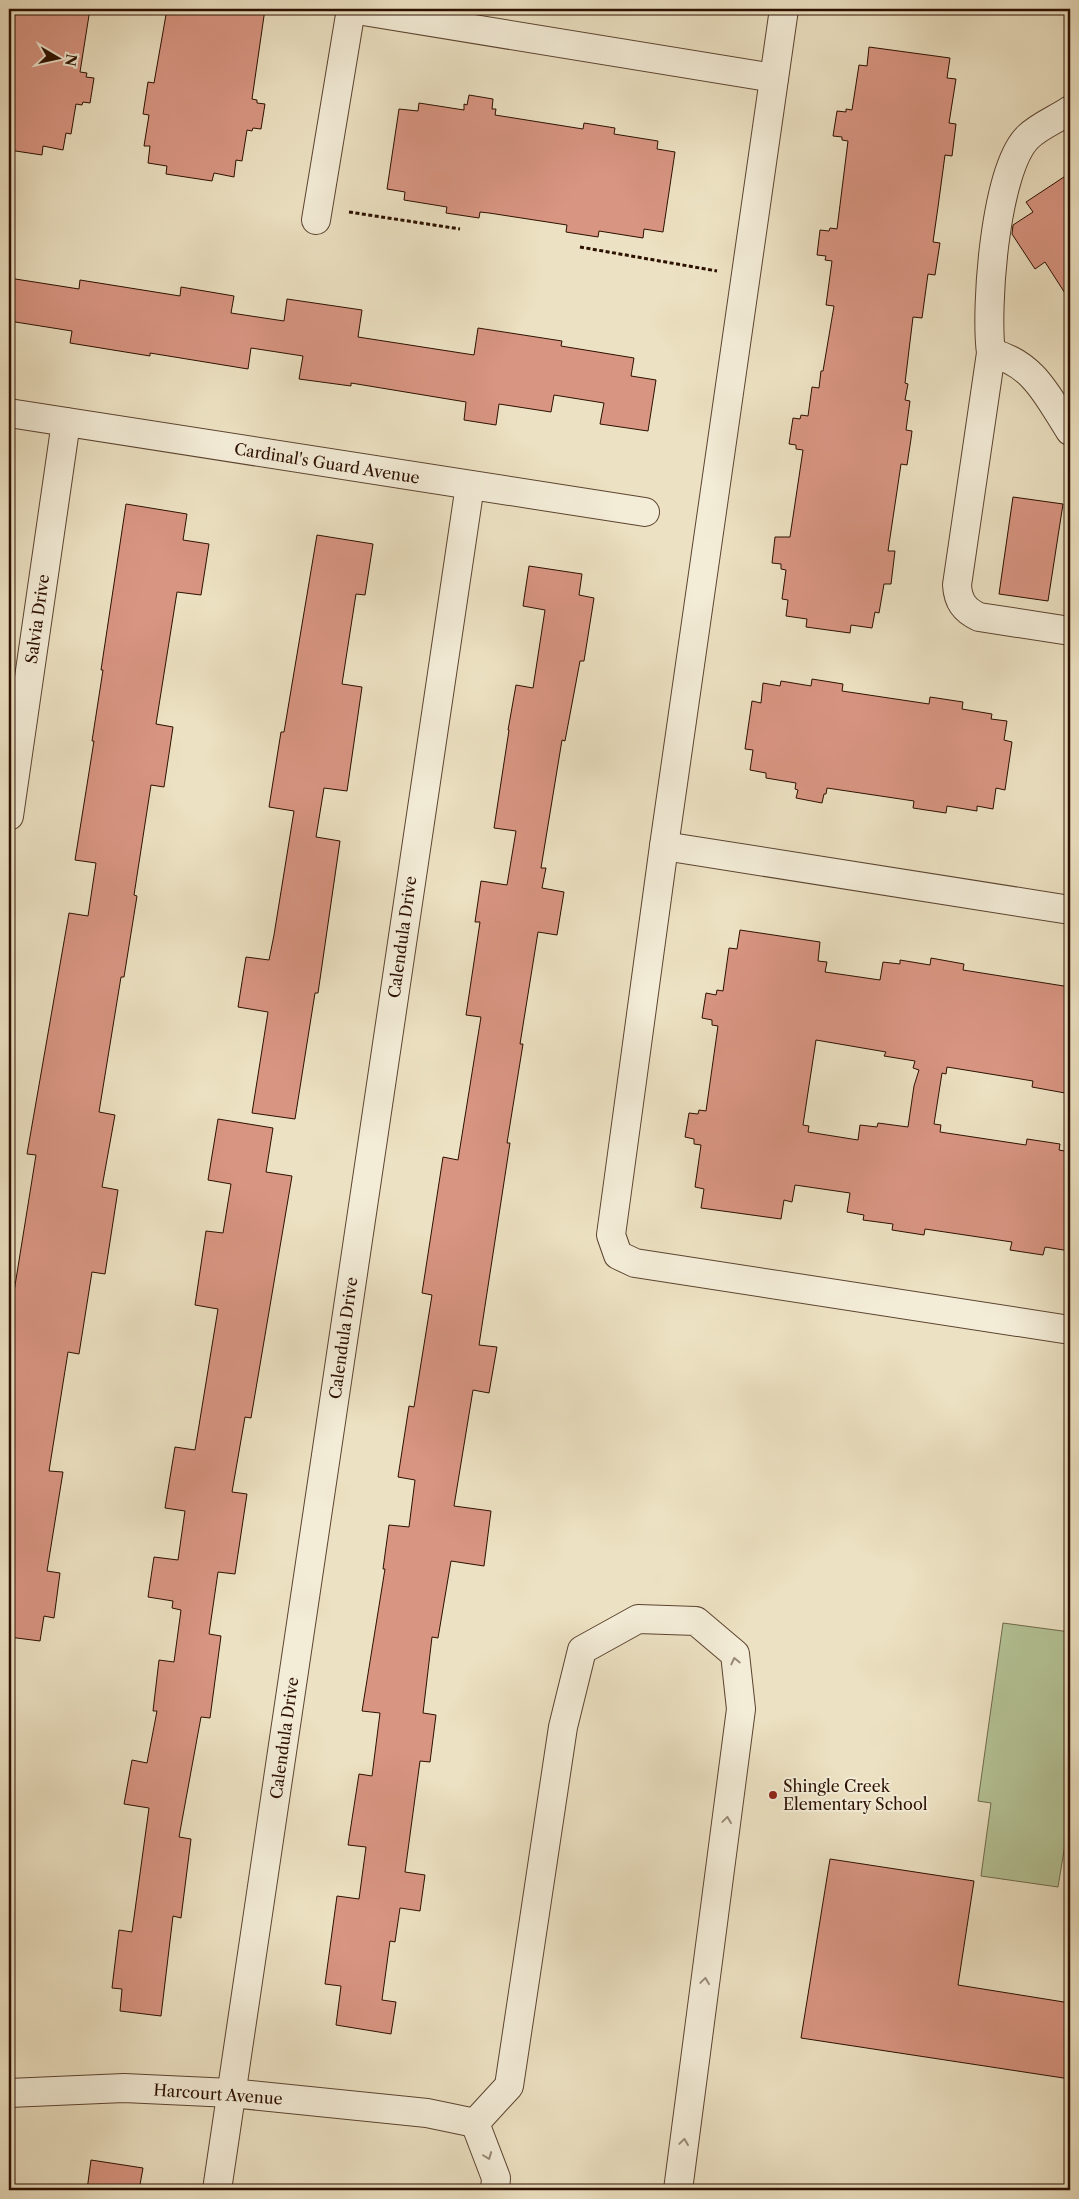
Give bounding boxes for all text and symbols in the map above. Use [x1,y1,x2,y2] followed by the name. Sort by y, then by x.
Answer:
[32,32,82,82] north arrow
[61,53,81,67] text: N
[233,438,421,488] street label: Cardinal's Guard Avenue
[21,573,53,665] street label: Salvia Drive
[384,875,420,999] street label: Calendula Drive
[325,1276,361,1400] street label: Calendula Drive
[730,1657,740,1665] one-way arrow
[266,1676,302,1800] street label: Calendula Drive
[783,1776,928,1814] place label: Shingle Creek Elementary School
[767,1789,779,1801] marker: Shingle Creek Elementary School
[721,1815,732,1823] one-way arrow
[700,1976,710,1985] one-way arrow
[153,2080,283,2108] street label: Harcourt Avenue
[678,2138,689,2146] one-way arrow
[482,2151,492,2160] one-way arrow

